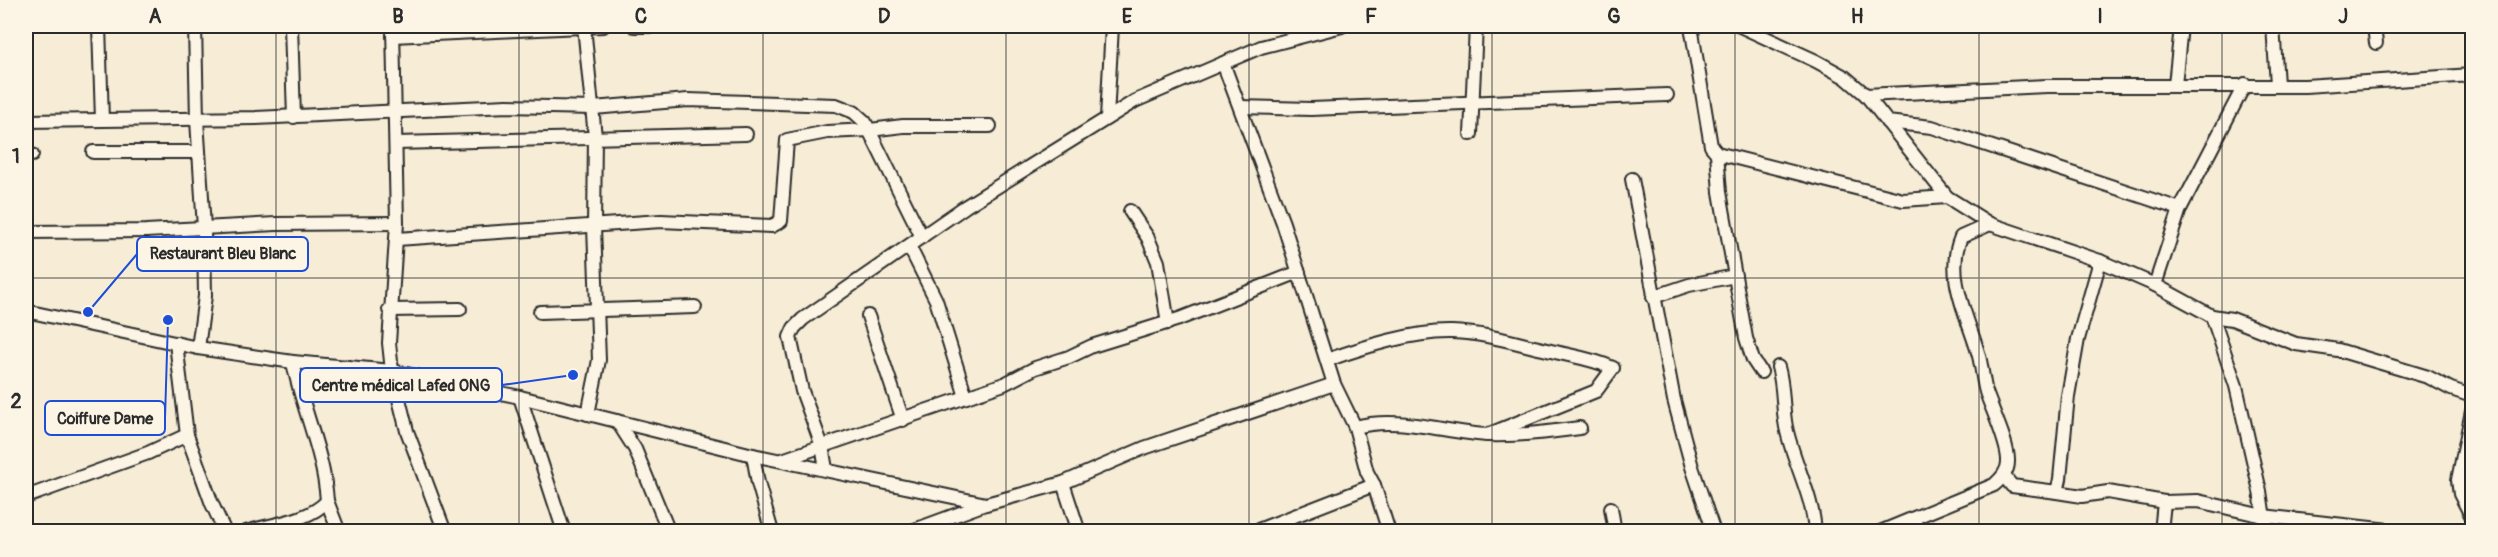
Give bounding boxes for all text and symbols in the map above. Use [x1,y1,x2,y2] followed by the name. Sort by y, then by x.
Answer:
[149,4,162,29] text: A
[392,4,404,29] text: B
[635,4,647,29] text: C
[878,4,891,29] text: D
[1122,4,1133,29] text: E
[1365,4,1377,29] text: F
[1607,4,1621,29] text: G
[1851,4,1864,29] text: H
[2097,4,2103,29] text: I
[2338,4,2348,29] text: J
[12,144,20,169] text: 1
[137,237,308,271] callout: Restaurant Bleu Blanc
[150,244,296,264] text: Restaurant Bleu Blanc
[300,368,502,402] callout: Centre médical Lafed ONG
[312,376,491,396] text: Centre médical Lafed ONG
[10,389,22,414] text: 2
[45,401,165,435] callout: Coiffure Dame
[57,409,154,429] text: Coiffure Dame

